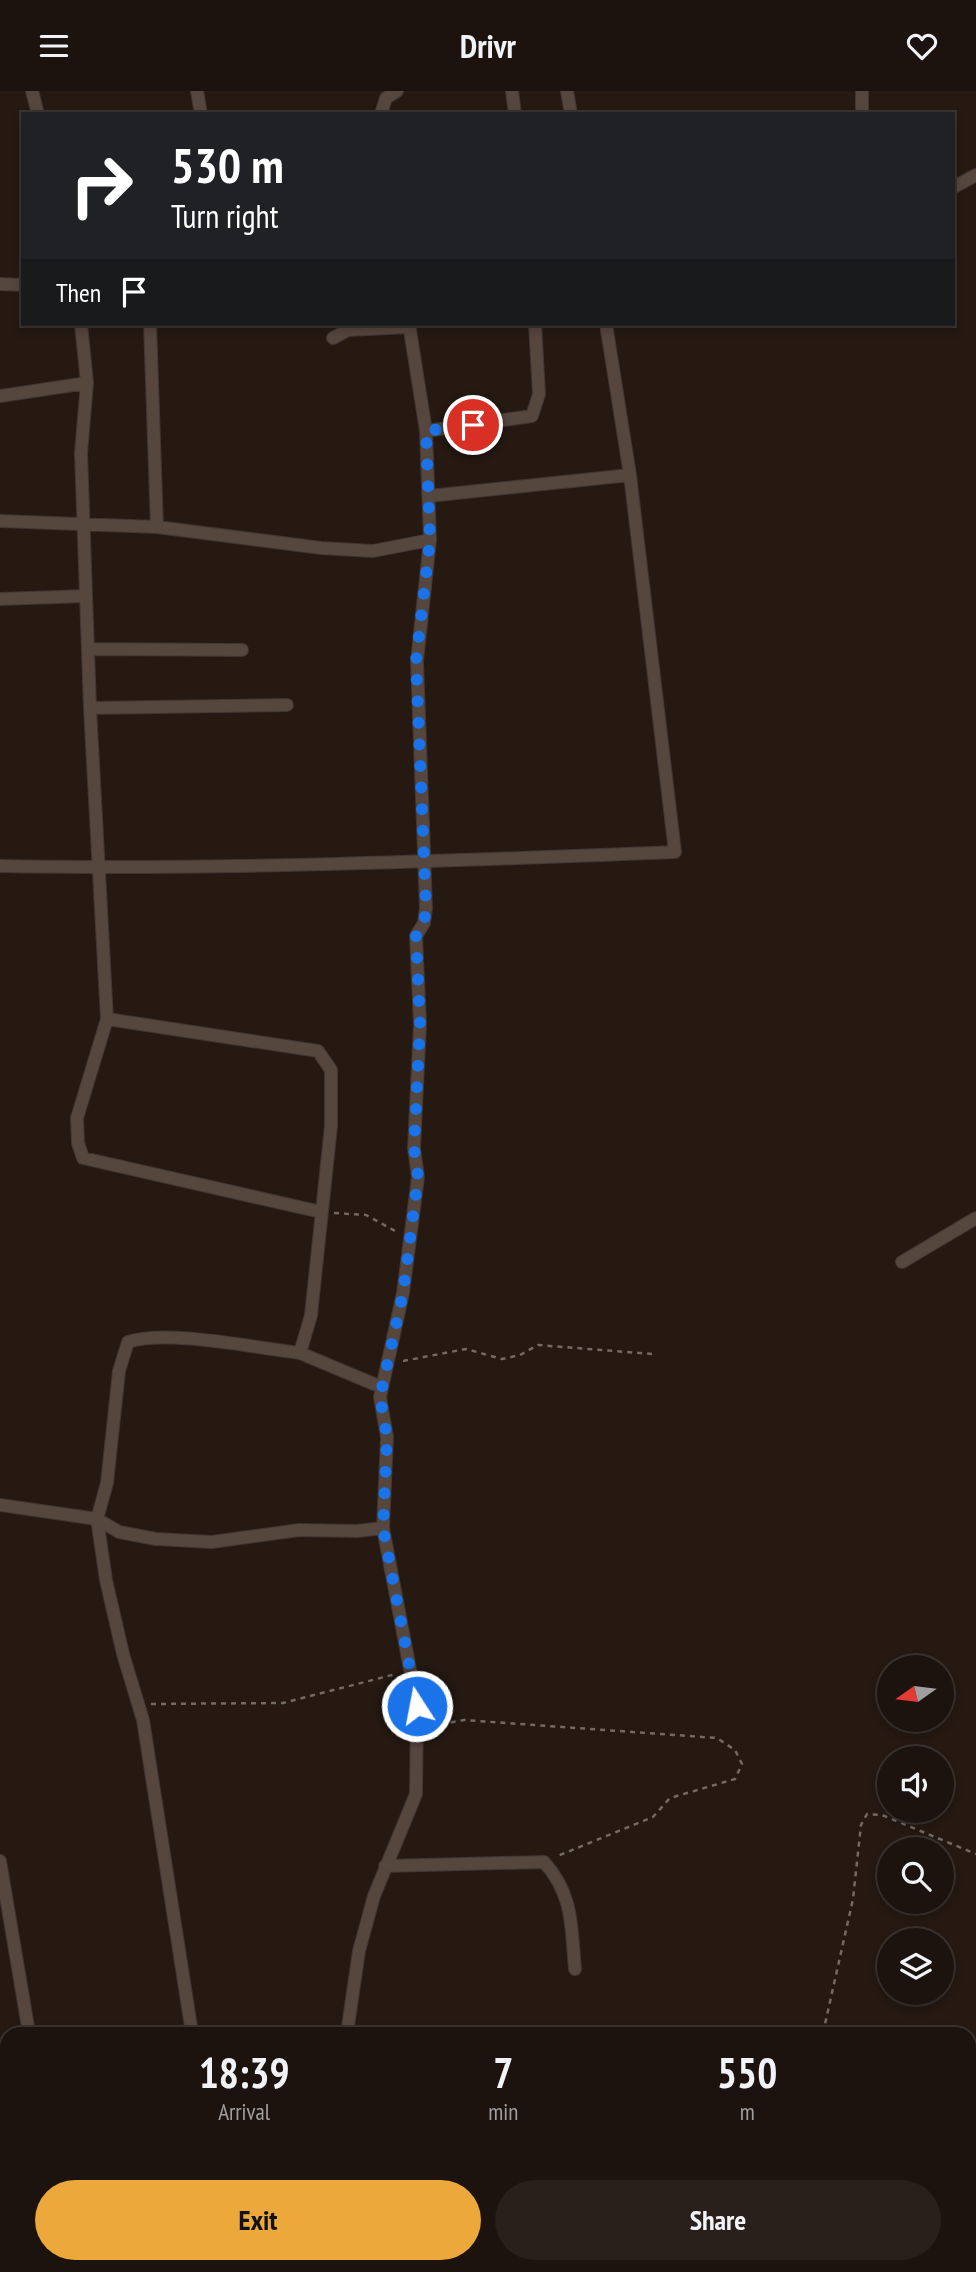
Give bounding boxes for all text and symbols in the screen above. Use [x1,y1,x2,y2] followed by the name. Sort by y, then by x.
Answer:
[460,25,516,67] text: Drivr
[35,27,73,65] icon: menu
[903,27,941,65] icon: heart
[171,133,284,197] text: 530 m
[56,140,147,231] icon: right
[171,195,279,237] text: Turn right
[115,273,153,311] icon: arrive
[56,276,101,309] text: Then
[443,395,503,455] pin
[454,406,492,444] icon: arrive
[877,1655,954,1733] north arrow
[877,1655,954,2005] map controls
[380,1669,454,1743] position arrow
[877,1746,954,1823] button: sound
[877,1837,954,1914] button: search
[877,1928,954,2005] button: layers
[199,2045,290,2100] text: 18:39
[493,2045,513,2100] text: 7
[717,2045,777,2100] text: 550
[218,2097,270,2126] text: Arrival
[488,2097,518,2126] text: min
[740,2097,755,2126] text: m
[35,2180,481,2260] button: Exit
[495,2180,941,2260] button: Share

